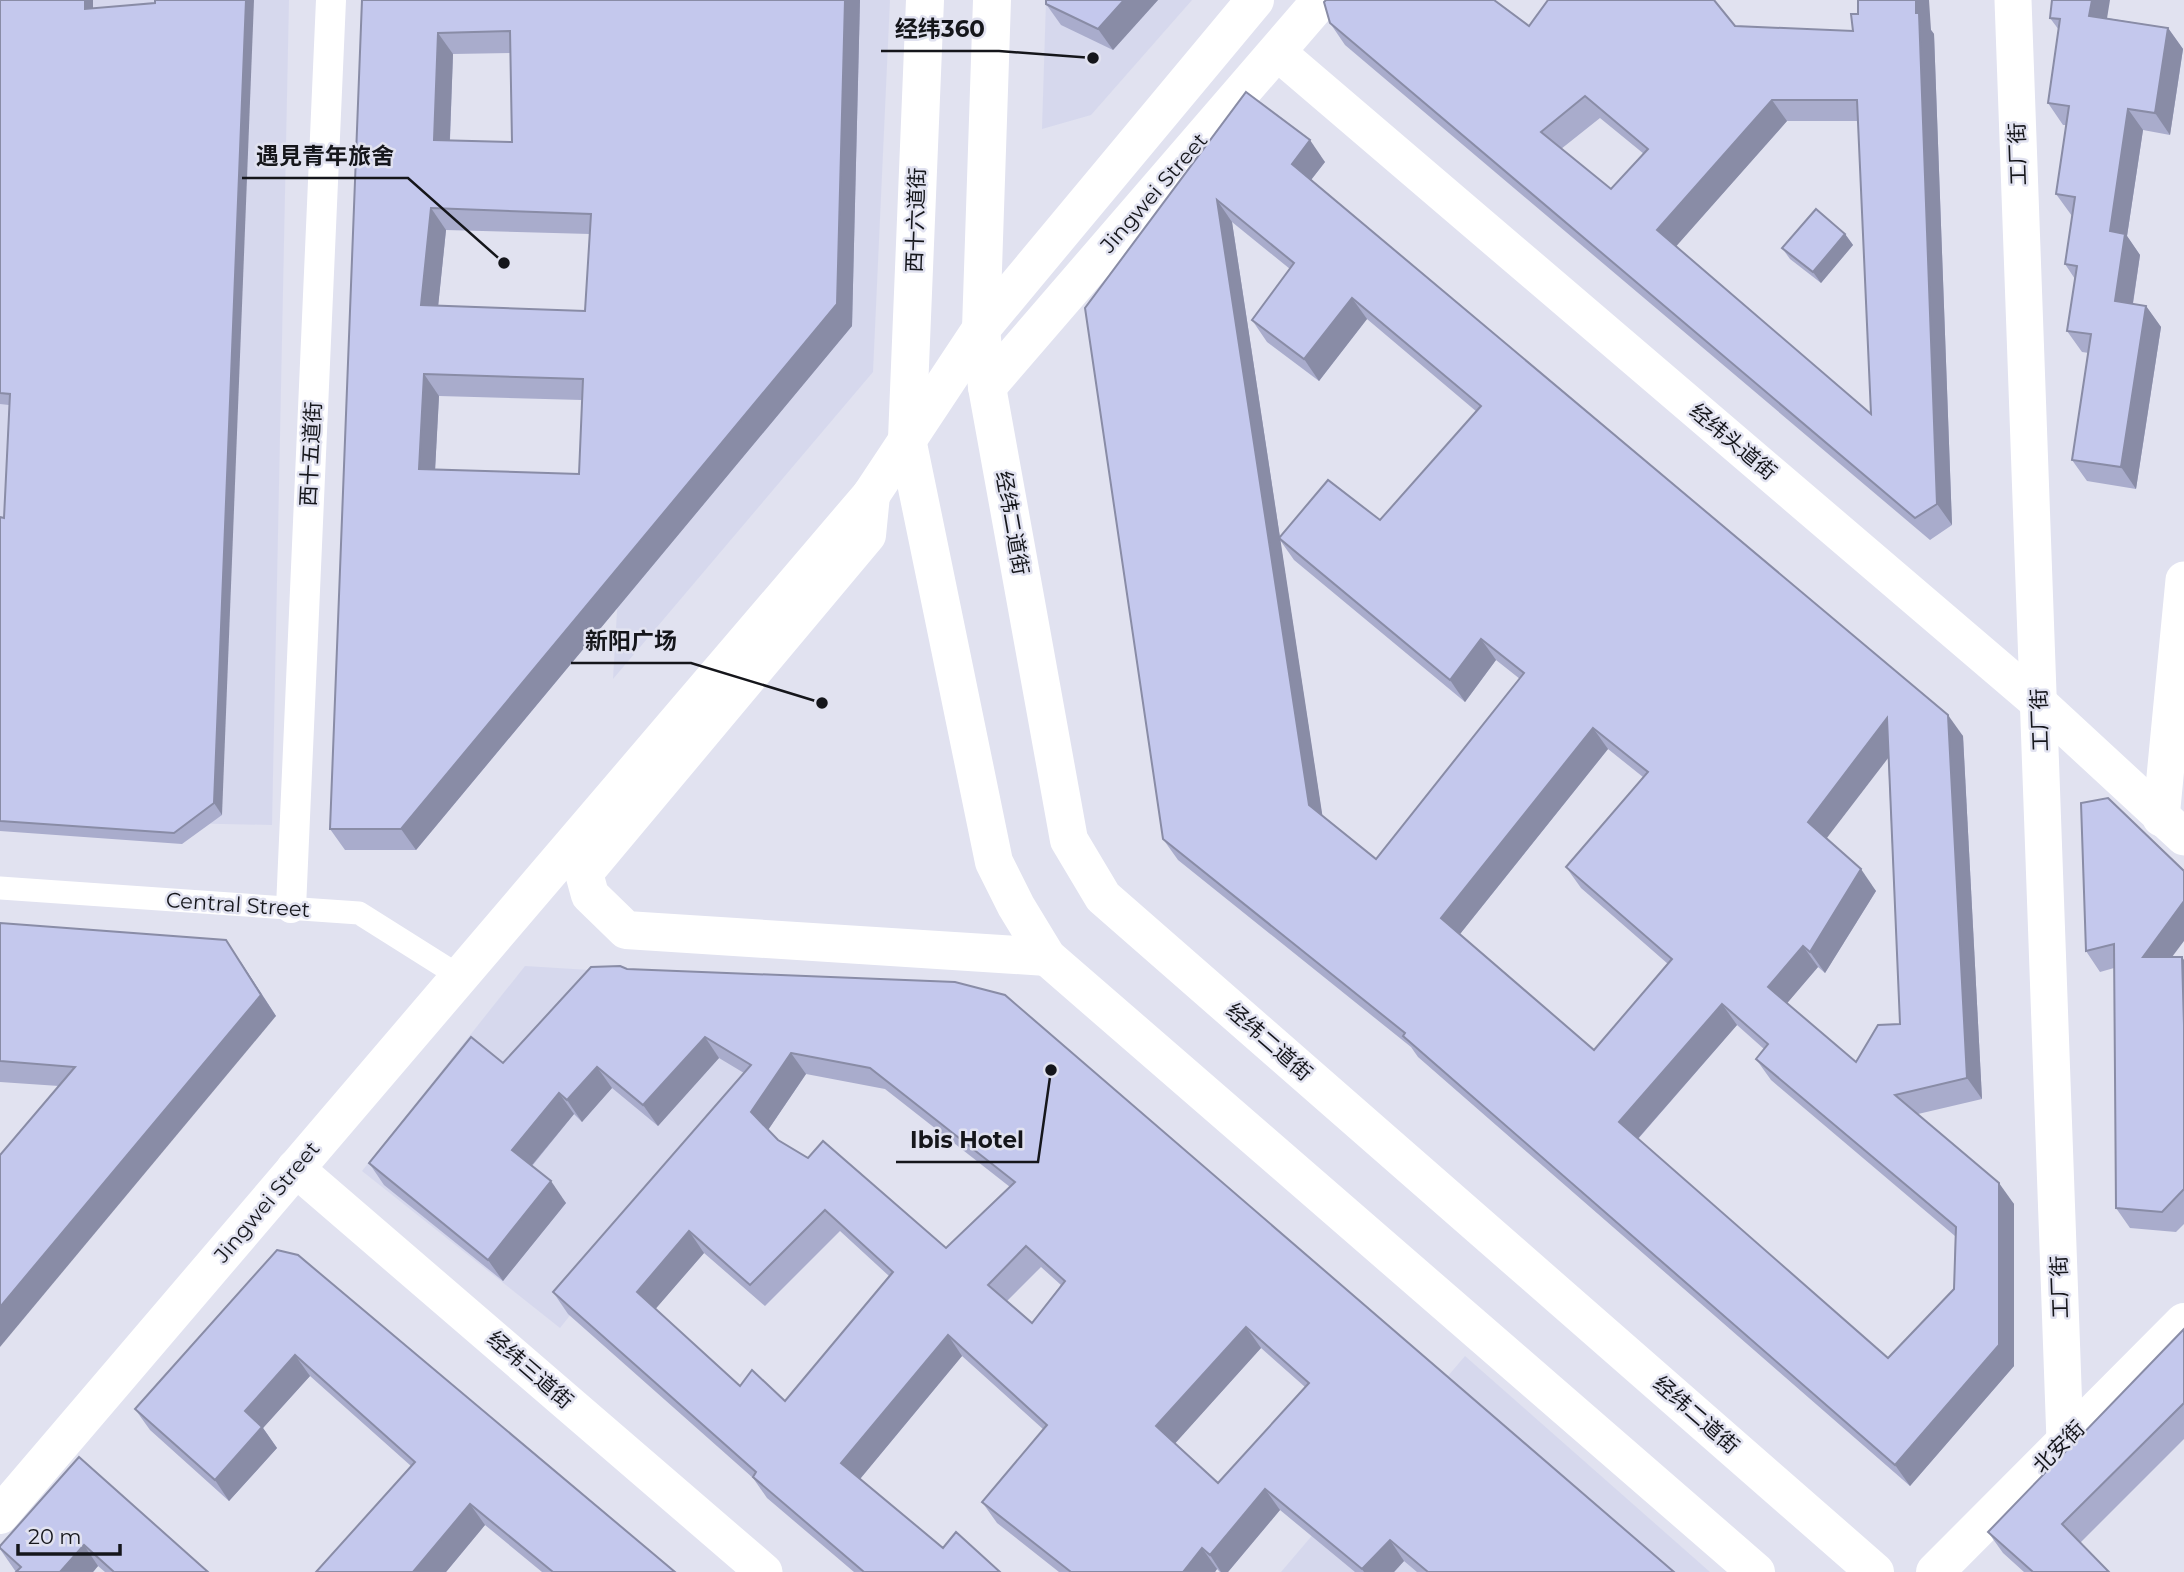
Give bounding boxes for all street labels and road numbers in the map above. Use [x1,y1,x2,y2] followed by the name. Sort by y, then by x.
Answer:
[2004,122,2031,186] street label: 工厂街
[1094,128,1212,258] street label: Jingwei Street
[901,167,930,273] street label: 西十六道街
[1685,398,1782,485] street label: 经纬头道街
[295,401,326,507] street label: 西十五道街
[991,469,1034,577] street label: 经纬二道街
[2026,688,2053,752] street label: 工厂街
[165,887,311,922] street label: Central Street
[1222,998,1317,1085] street label: 经纬二道街
[208,1136,324,1268] street label: Jingwei Street
[2046,1255,2073,1319] street label: 工厂街
[483,1326,578,1413] street label: 经纬三道街
[1649,1371,1744,1458] street label: 经纬二道街
[2028,1416,2090,1478] street label: 北安街

